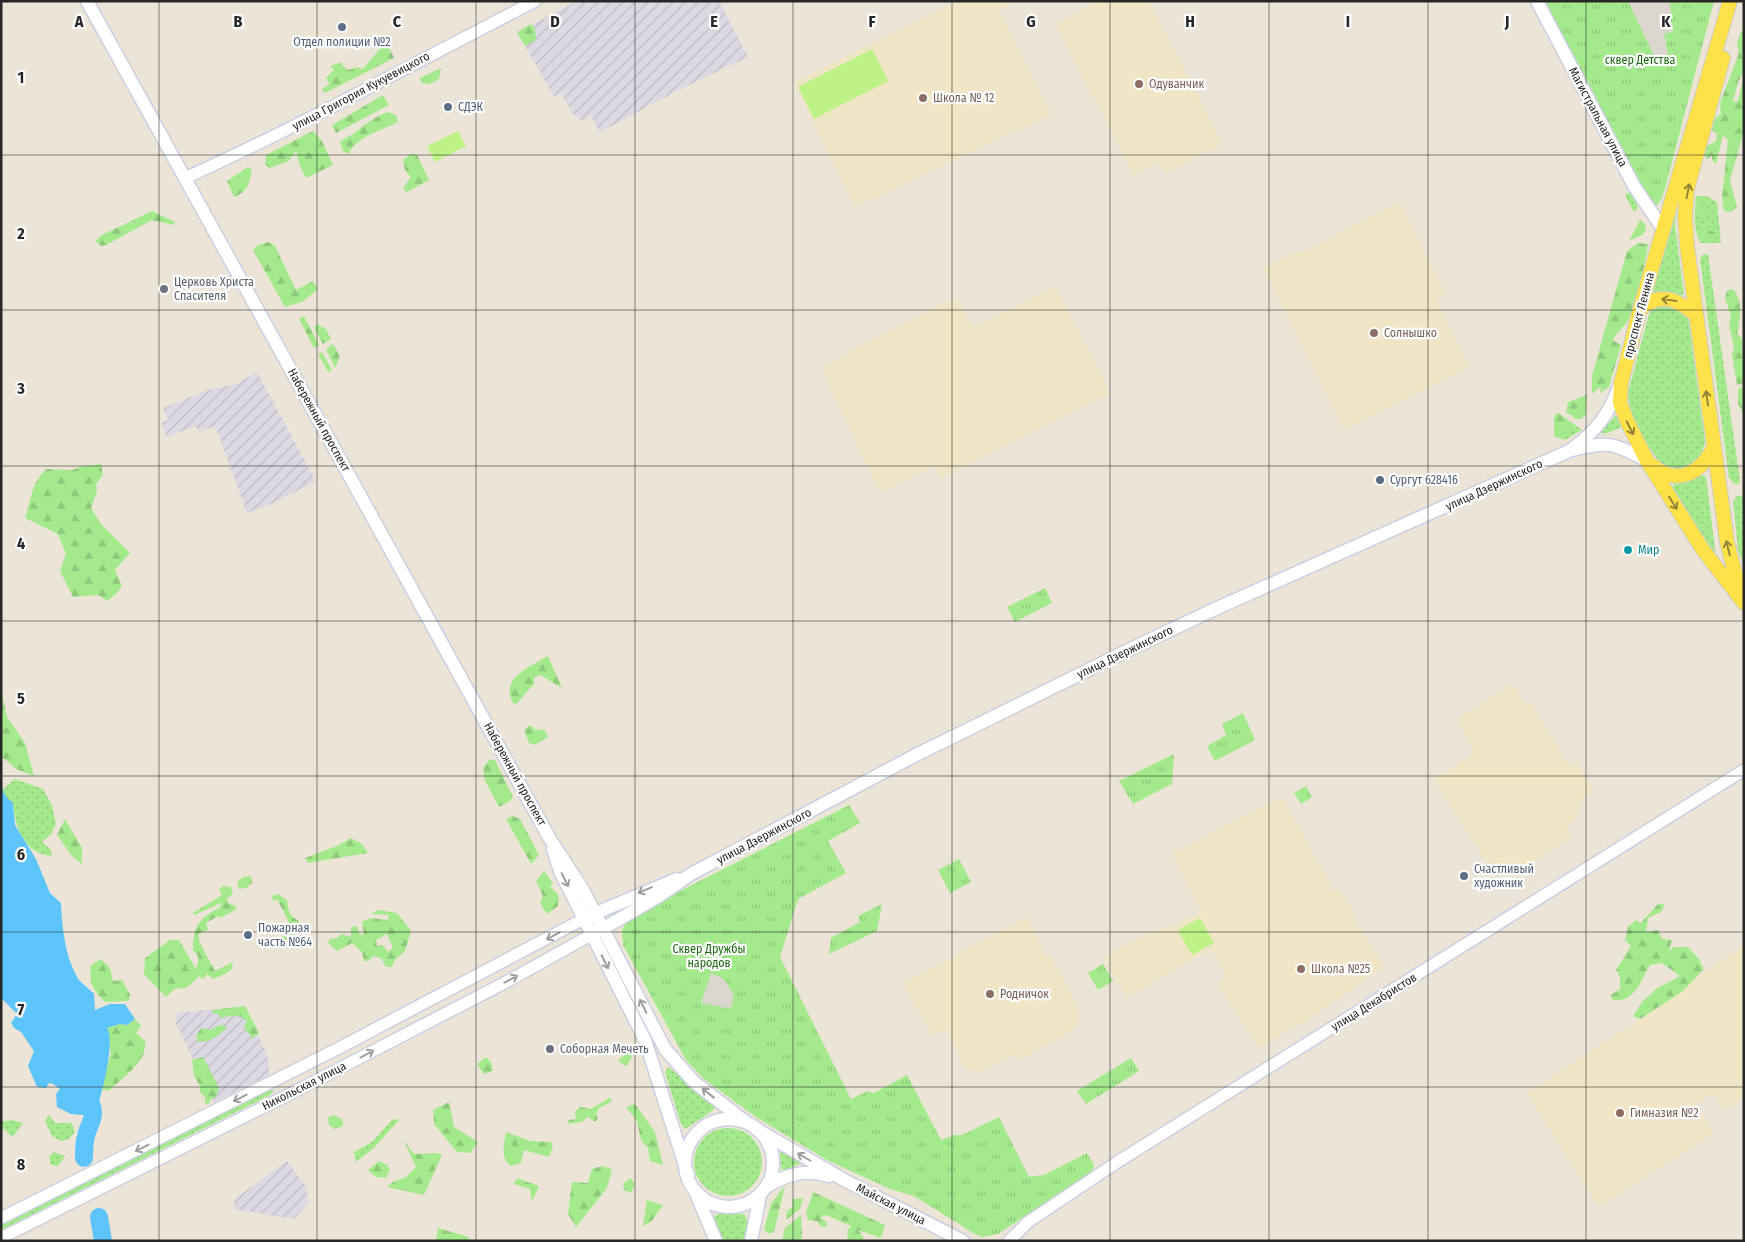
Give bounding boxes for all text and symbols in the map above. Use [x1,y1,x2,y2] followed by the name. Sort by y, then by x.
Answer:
[74,12,84,31] text: A
[234,12,243,31] text: B
[393,12,402,31] text: C
[550,12,560,31] text: D
[710,12,718,31] text: E
[868,12,876,31] text: F
[1026,12,1036,31] text: G
[1185,12,1195,31] text: H
[1346,12,1350,31] text: I
[1504,12,1509,31] text: J
[1661,12,1671,31] text: K
[336,21,348,33] marker: Отдел полиции №2
[293,35,391,49] place label: Отдел полиции №2
[290,49,432,133] street label: улица Григория Кукуевицкого
[1605,53,1675,67] park label: сквер Детства
[1566,65,1630,169] street label: Магистральная улица
[18,68,24,87] text: 1
[1149,77,1204,91] place label: Одуванчик
[1133,78,1145,90] marker: Одуванчик
[933,91,994,105] place label: Школа № 12
[917,92,929,104] marker: Школа № 12
[458,100,484,114] place label: СДЭК
[442,101,454,113] marker: СДЭК
[1683,183,1693,199] one-way arrow
[16,224,25,243] text: 2
[1621,271,1657,359] street label: проспект Ленина
[174,275,254,303] place label: Церковь Христа Спасителя
[158,283,170,295] marker: Церковь Христа Спасителя
[1661,295,1677,305] one-way arrow
[1384,326,1437,340] place label: Солнышко
[1368,327,1380,339] marker: Солнышко
[285,366,353,474] street label: Набережный проспект
[16,379,25,398] text: 3
[1702,391,1712,407] one-way arrow
[1626,420,1635,435] one-way arrow
[1443,456,1545,514] street label: улица Дзержинского
[1390,473,1458,487] place label: Сургут 628416
[1374,474,1386,486] marker: Сургут 628416
[1669,495,1679,509] one-way arrow
[17,534,25,553] text: 4
[1723,541,1733,557] one-way arrow
[1638,543,1659,557] place label: Мир
[1622,544,1634,556] marker: Мир
[1075,623,1175,681] street label: улица Дзержинского
[17,689,25,708] text: 5
[481,720,549,828] street label: Набережный проспект
[714,805,814,867] street label: улица Дзержинского
[17,845,25,864] text: 6
[1474,862,1534,890] place label: Счастливый художник
[1458,870,1470,882] marker: Счастливый художник
[560,872,570,887] one-way arrow
[638,886,653,896] one-way arrow
[258,921,312,949] place label: Пожарная часть №64
[242,929,254,941] marker: Пожарная часть №64
[545,931,560,941] one-way arrow
[673,942,745,970] park label: Сквер Дружбы народов
[601,954,610,969] one-way arrow
[1311,962,1371,976] place label: Школа №25
[1295,963,1307,975] marker: Школа №25
[1329,970,1419,1034] street label: улица Декабристов
[504,974,518,984] one-way arrow
[1000,987,1049,1001] place label: Родничок
[984,988,996,1000] marker: Родничок
[638,998,648,1013] one-way arrow
[18,1000,25,1019] text: 7
[560,1042,649,1056] place label: Соборная Мечеть
[544,1043,556,1055] marker: Соборная Мечеть
[359,1049,374,1059] one-way arrow
[260,1059,348,1113] street label: Никольская улица
[702,1087,715,1098] one-way arrow
[233,1093,248,1103] one-way arrow
[1630,1106,1699,1120] place label: Гимназия №2
[1614,1107,1626,1119] marker: Гимназия №2
[135,1144,150,1153] one-way arrow
[797,1151,811,1161] one-way arrow
[17,1155,26,1174] text: 8
[854,1180,928,1228] street label: Майская улица

